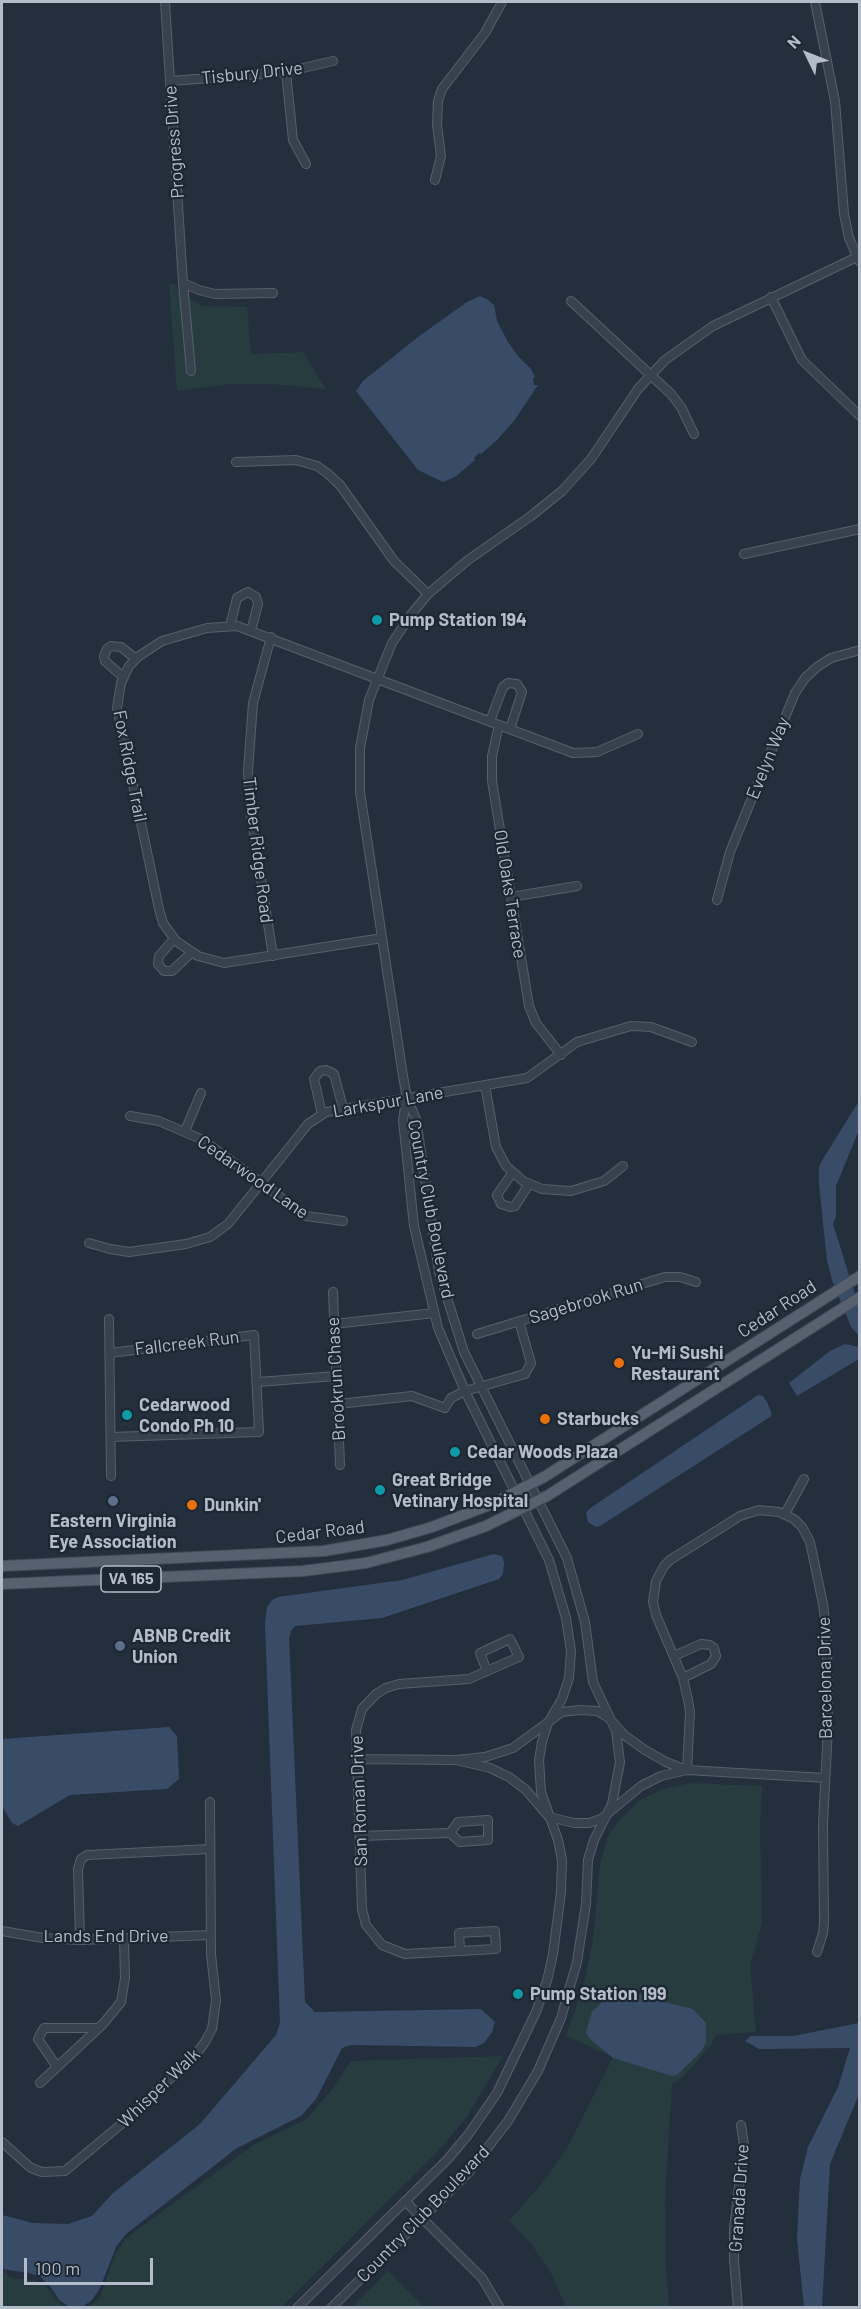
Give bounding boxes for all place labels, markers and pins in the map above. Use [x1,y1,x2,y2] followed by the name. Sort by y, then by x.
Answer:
[389,609,527,631] place label: Pump Station 194
[370,613,384,627] marker: Pump Station 194
[631,1342,724,1384] place label: Yu-Mi Sushi Restaurant
[612,1356,626,1370] marker: Yu-Mi Sushi Restaurant
[139,1394,234,1436] place label: Cedarwood Condo Ph 10
[120,1408,134,1422] marker: Cedarwood Condo Ph 10
[557,1408,639,1430] place label: Starbucks
[538,1412,552,1426] marker: Starbucks
[467,1441,618,1463] place label: Cedar Woods Plaza
[448,1445,462,1459] marker: Cedar Woods Plaza
[392,1469,528,1512] place label: Great Bridge Vetinary Hospital
[373,1483,387,1497] marker: Great Bridge Vetinary Hospital
[106,1494,120,1508] marker: Eastern Virginia Eye Association
[204,1494,261,1516] place label: Dunkin'
[185,1498,199,1512] marker: Dunkin'
[49,1510,177,1552] place label: Eastern Virginia Eye Association
[132,1625,231,1668] place label: ABNB Credit Union
[113,1639,127,1653] marker: ABNB Credit Union
[530,1983,667,2005] place label: Pump Station 199
[511,1987,525,2001] marker: Pump Station 199

